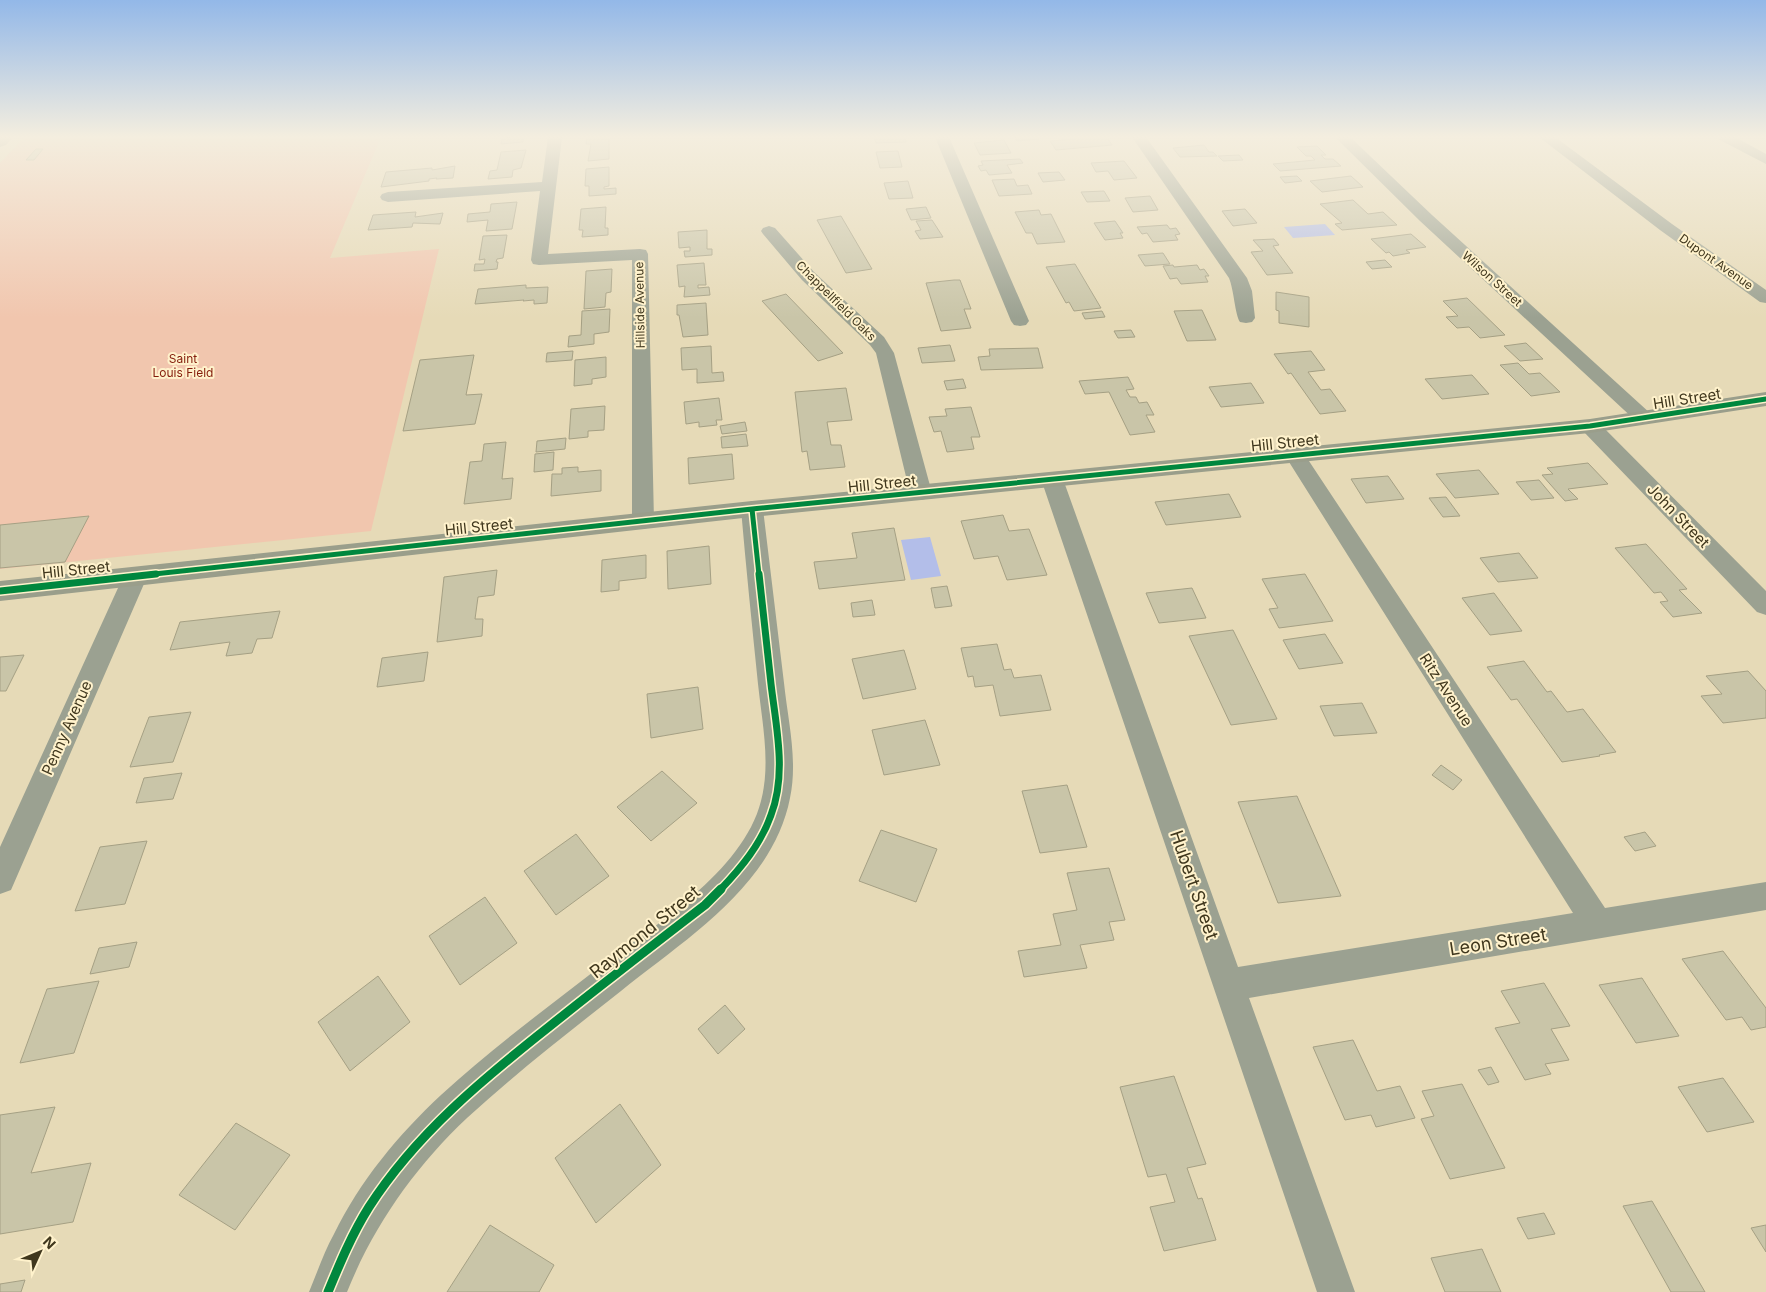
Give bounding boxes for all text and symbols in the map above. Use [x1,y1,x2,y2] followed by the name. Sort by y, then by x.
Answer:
[1676,231,1756,293] street label: Dupont Avenue
[1459,248,1525,310] street label: Wilson Street
[793,258,879,344] street label: Chappellfield Oaks
[631,262,648,349] street label: Hillside Avenue
[153,351,213,380] park label: Saint Louis Field
[1652,384,1722,413] street label: Hill Street
[1250,429,1320,456] street label: Hill Street
[847,470,917,497] street label: Hill Street
[1643,480,1714,552] street label: John Street
[444,513,514,540] street label: Hill Street
[41,556,111,583] street label: Hill Street
[1416,650,1477,730] street label: Ritz Avenue
[37,678,96,778] street label: Penny Avenue
[1166,827,1223,942] street label: Hubert Street
[585,881,704,982] street label: Raymond Street
[1448,923,1548,960] street label: Leon Street
[15,1227,65,1277] north arrow
[40,1233,60,1252] text: N

